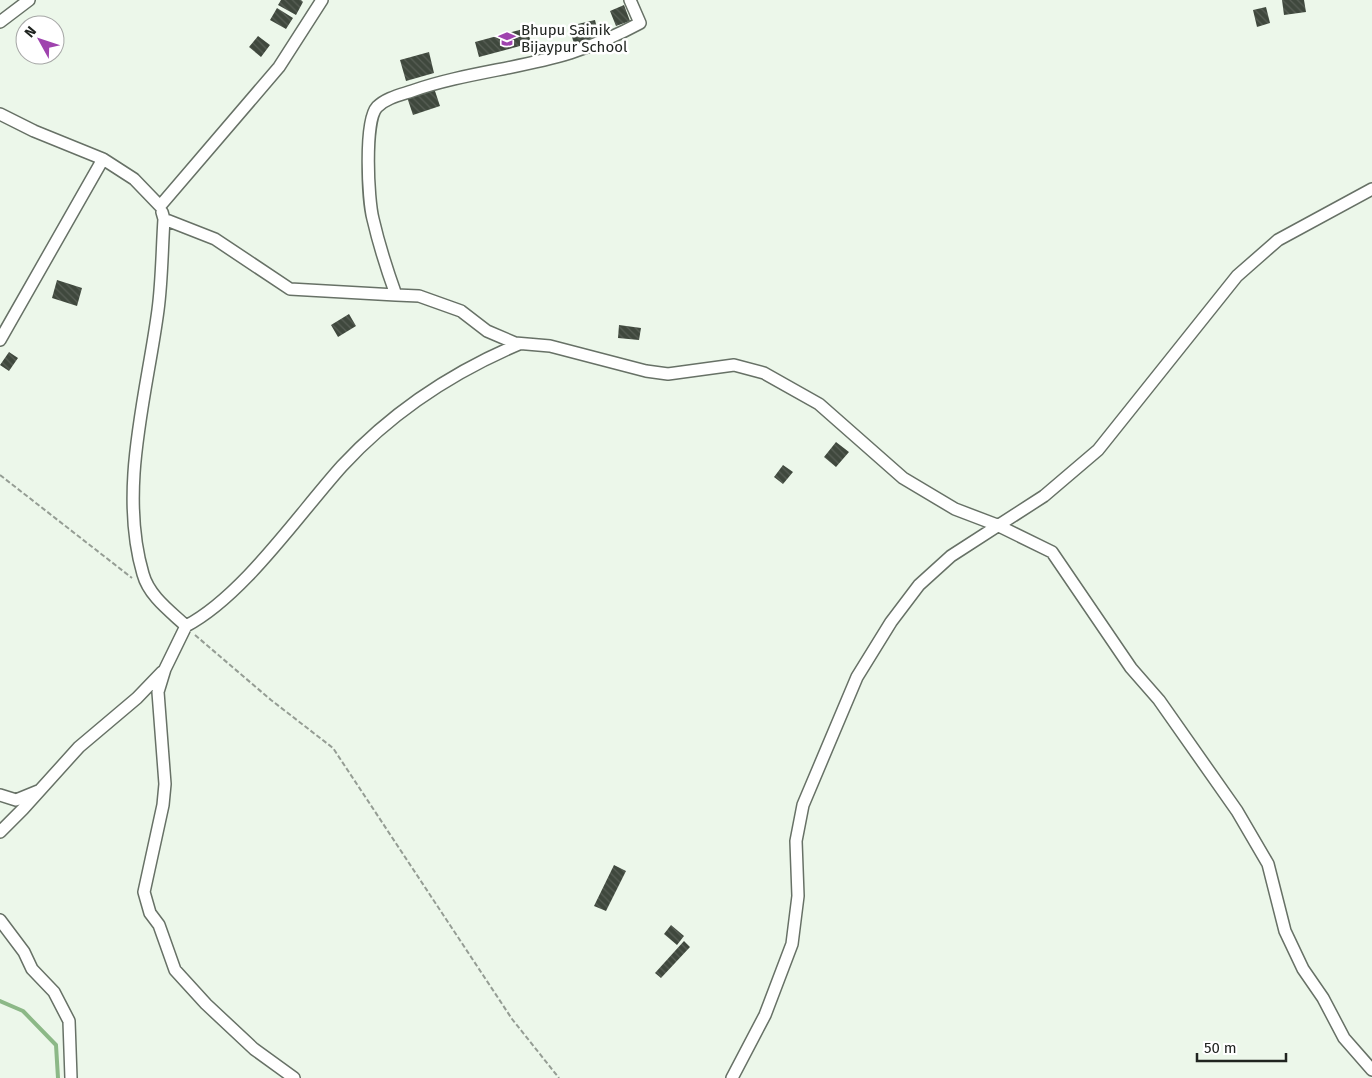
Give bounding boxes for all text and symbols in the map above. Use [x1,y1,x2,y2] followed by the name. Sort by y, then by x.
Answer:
[15,15,65,65] north arrow
[521,21,628,56] place label: Bhupu Sainik Bijaypur School
[21,23,40,41] text: N
[497,29,517,49] school or university icon: Bhupu Sainik Bijaypur School
[1197,1030,1286,1062] scale bar
[1204,1039,1237,1057] text: 50 m

